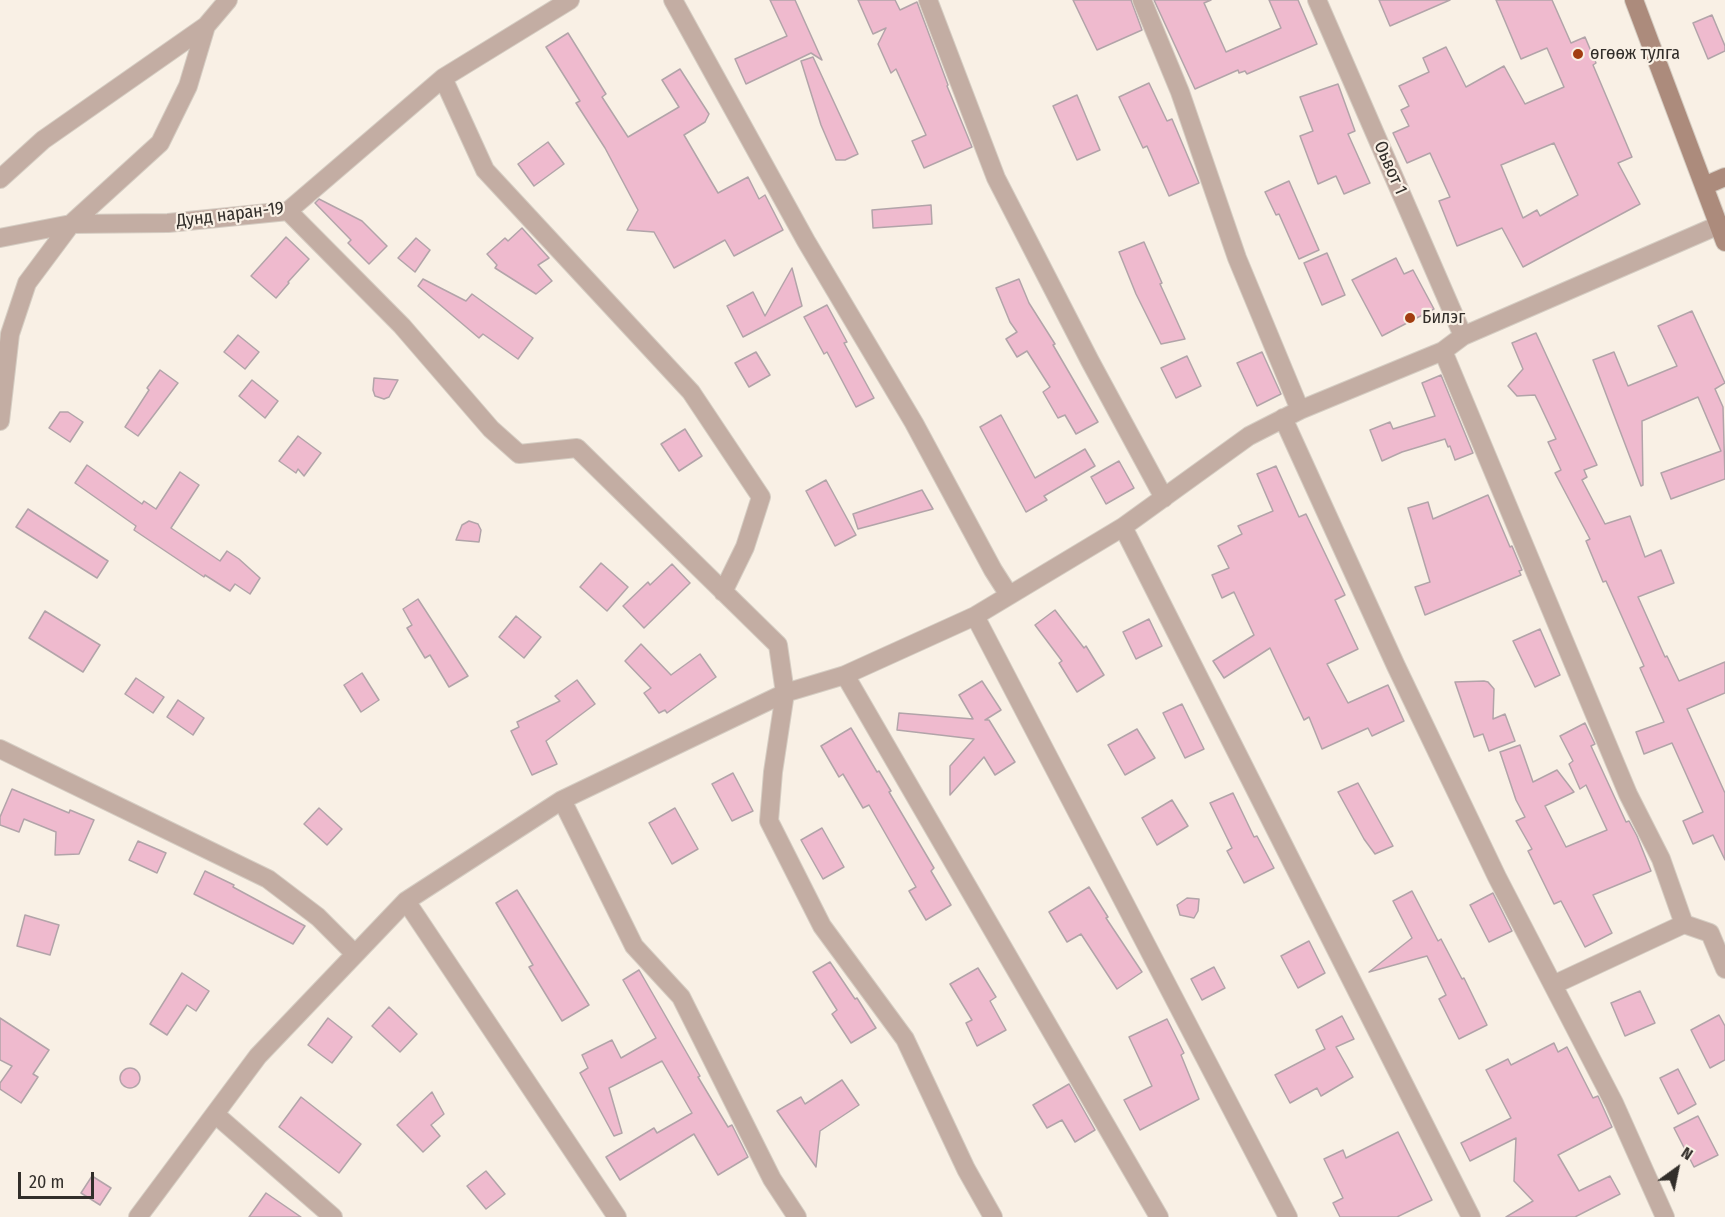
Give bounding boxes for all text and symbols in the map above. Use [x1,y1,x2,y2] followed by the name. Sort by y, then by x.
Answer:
[1590,43,1680,65] place label: өгөөж тулга
[1571,47,1585,61] marker: өгөөж тулга
[1369,138,1411,198] street label: Оьвот 1
[175,198,285,232] street label: Дунд наран-19
[1422,307,1465,329] place label: Билэг
[1403,311,1417,325] marker: Билэг
[1647,1139,1707,1199] north arrow
[1678,1143,1696,1164] text: N
[21,1160,98,1198] scale bar
[29,1171,64,1193] text: 20 m

